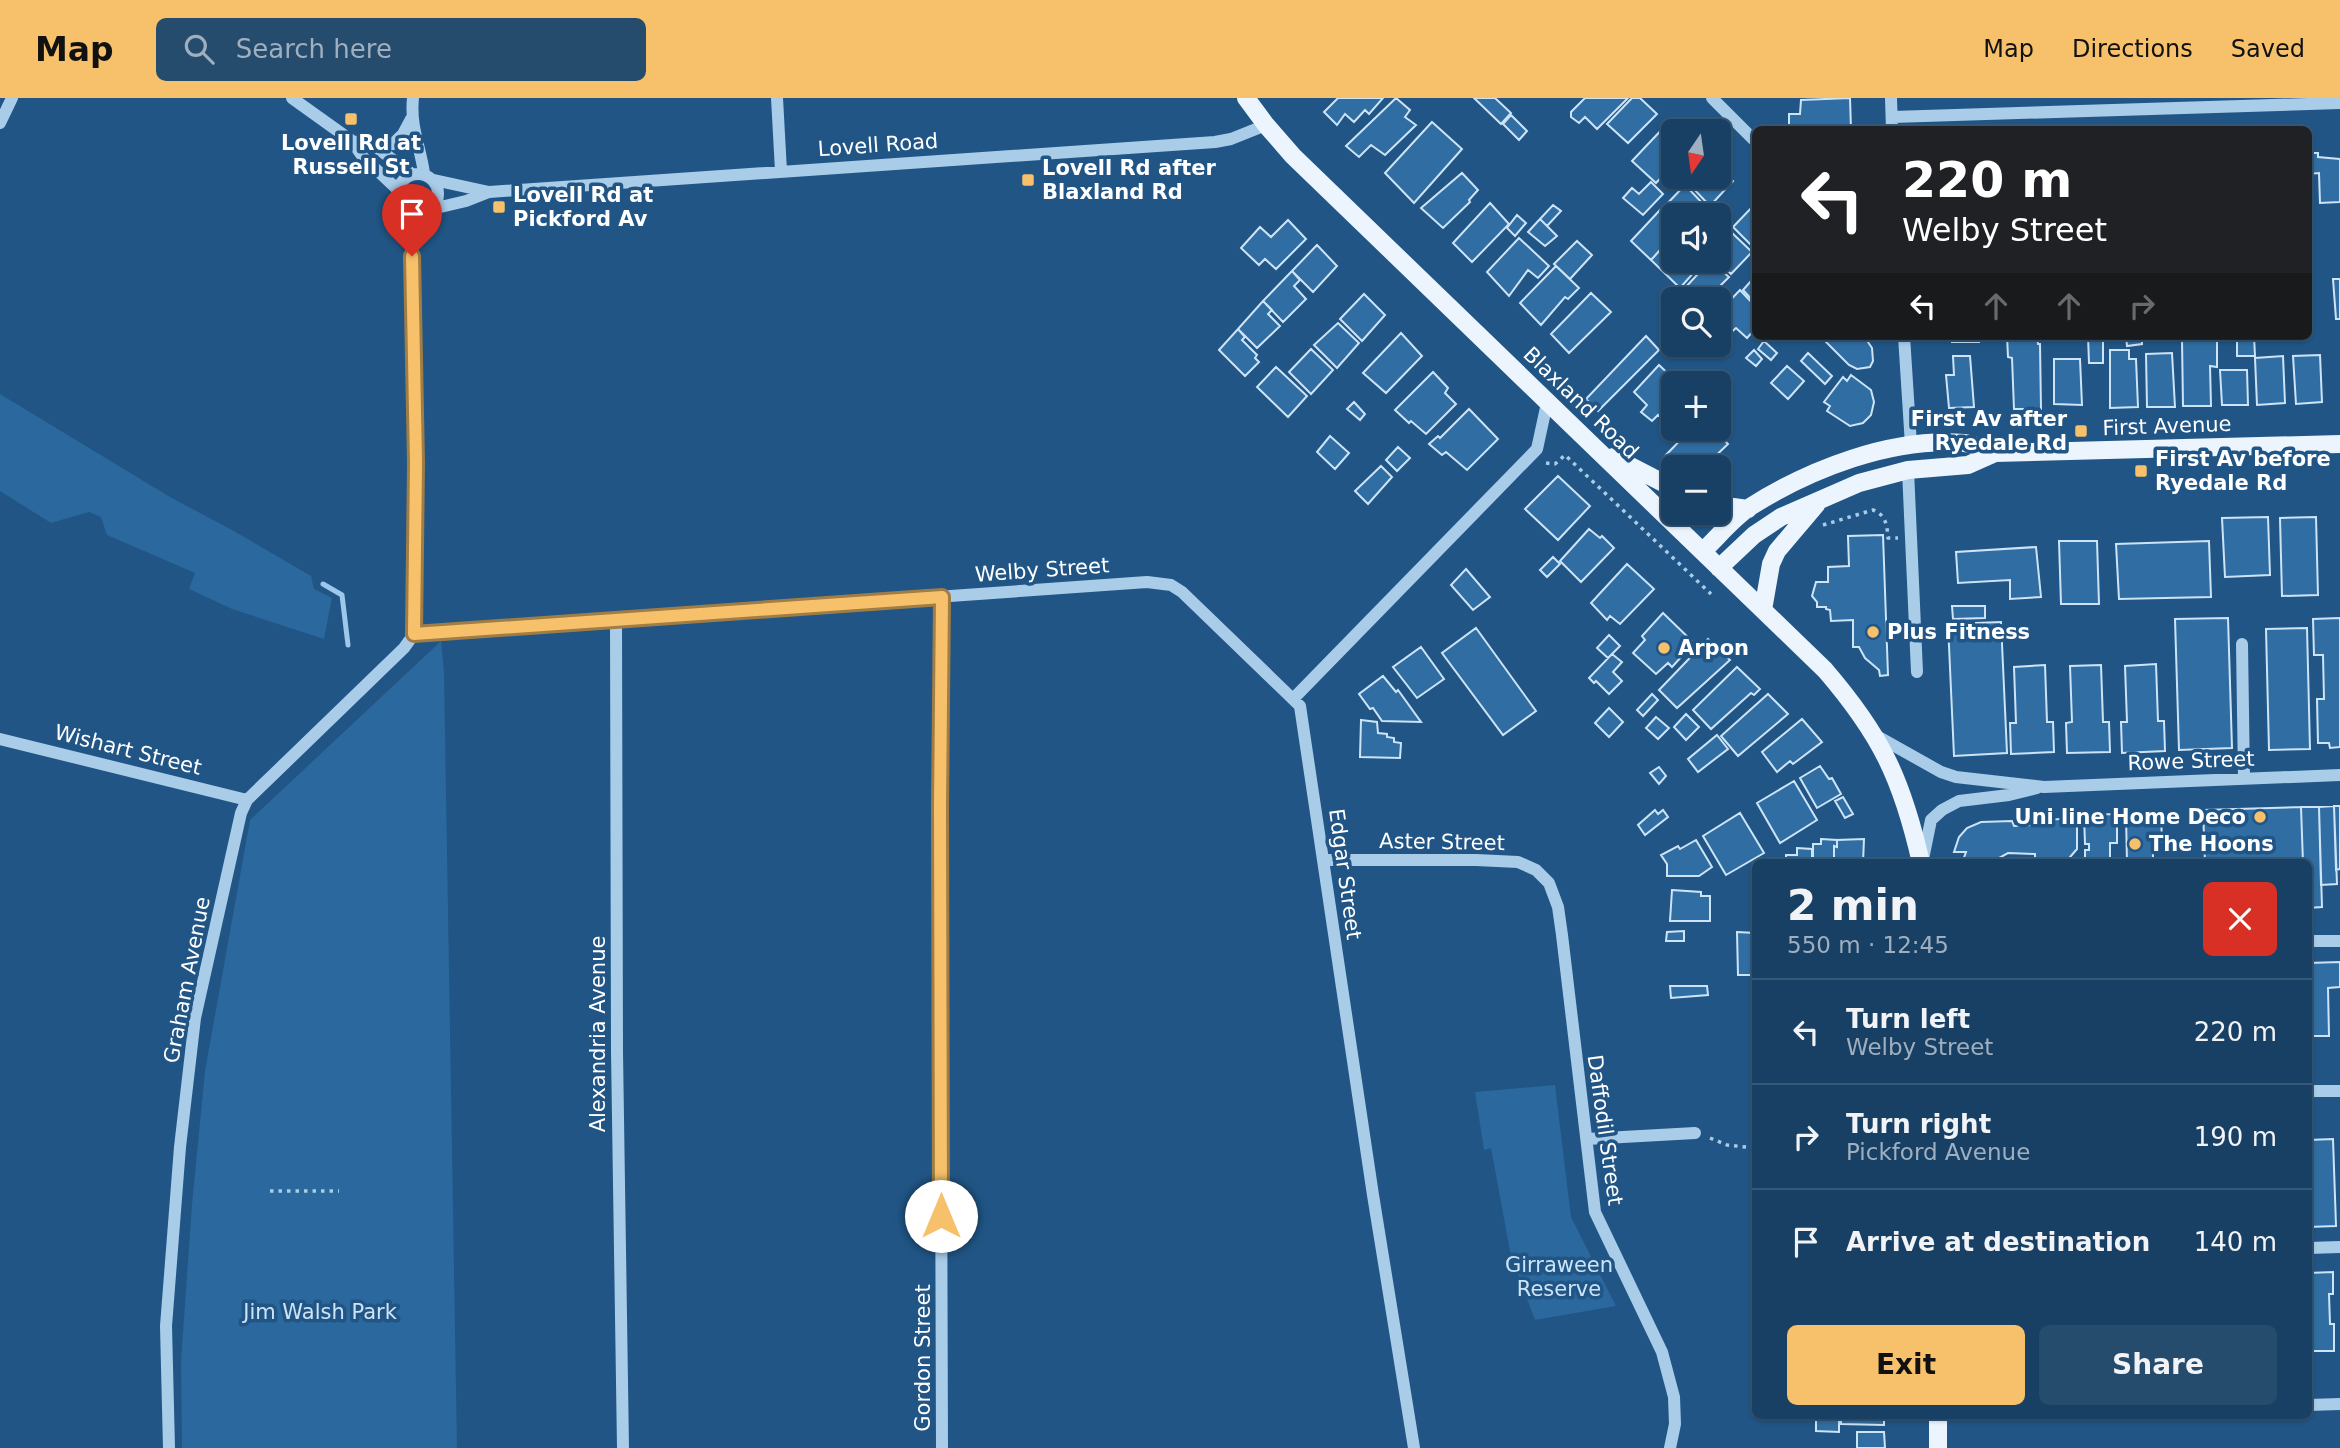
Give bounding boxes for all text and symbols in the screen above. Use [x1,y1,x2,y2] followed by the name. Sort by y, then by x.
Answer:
[156,18,646,81] search box
[35,30,114,69] text: Map
[180,30,218,68] icon: search
[236,34,392,64] text: Search here
[1983,35,2034,63] text: Map
[2072,35,2193,63] text: Directions
[2231,35,2305,63] text: Saved
[343,111,359,127] marker: Lovell Rd at Russell St
[1661,119,1731,189] north arrow
[1661,119,1731,525] map controls
[817,129,939,161] street label: Lovell Road
[281,131,421,179] place label: Lovell Rd at Russell St
[1902,152,2072,209] text: 220 m
[1787,154,1878,245] icon: left
[1042,156,1217,204] place label: Lovell Rd after Blaxland Rd
[1020,172,1036,188] marker: Lovell Rd after Blaxland Rd
[513,183,653,231] place label: Lovell Rd at Pickford Av
[382,184,442,256] pin
[393,195,431,233] icon: arrive
[491,199,507,215] marker: Lovell Rd at Pickford Av
[1661,203,1731,273] button: sound
[1902,211,2107,249] text: Welby Street
[1661,287,1731,357] button: search
[1904,287,1942,325] icon: left
[1977,287,2015,325] icon: ahead
[2050,287,2088,325] icon: ahead
[2123,287,2161,325] icon: right
[1519,342,1643,464] street label: Blaxland Road
[1661,371,1731,441] button: +
[1911,407,2068,455] place label: First Av after Ryedale Rd
[2102,412,2232,440] street label: First Avenue
[2073,423,2089,439] marker: First Av after Ryedale Rd
[2155,447,2331,495] place label: First Av before Ryedale Rd
[1661,455,1731,525] button: −
[2133,463,2149,479] marker: First Av before Ryedale Rd
[974,553,1110,587] street label: Welby Street
[1887,620,2030,644] place label: Plus Fitness
[1865,624,1881,640] marker: Plus Fitness
[1678,636,1749,660] place label: Arpon
[1656,640,1672,656] marker: Arpon
[52,720,204,780] street label: Wishart Street
[2127,747,2255,775] street label: Rowe Street
[2015,805,2246,829] place label: Uni line Home Deco
[1324,807,1366,941] street label: Edgar Street
[2252,809,2268,825] marker: Uni line Home Deco
[1379,829,1505,855] street label: Aster Street
[2149,832,2274,856] place label: The Hoons
[2127,836,2143,852] marker: The Hoons
[1787,881,1919,930] text: 2 min
[2203,882,2277,956] button: close
[159,895,215,1065] street label: Graham Avenue
[1787,932,1949,958] text: 550 m · 12:45
[586,936,610,1132] street label: Alexandria Avenue
[1846,1004,1970,1034] text: Turn left
[1787,1013,1825,1051] icon: left
[2194,1017,2277,1047] text: 220 m
[1846,1034,1993,1060] text: Welby Street
[1583,1053,1627,1207] street label: Daffodil Street
[1846,1109,1991,1139] text: Turn right
[1787,1118,1825,1156] icon: right
[2194,1122,2277,1152] text: 190 m
[1846,1139,2030,1165] text: Pickford Avenue
[904,1179,978,1253] position arrow
[1787,1223,1825,1261] icon: arrive
[1846,1227,2150,1257] text: Arrive at destination
[2194,1227,2277,1257] text: 140 m
[1505,1253,1613,1301] park label: Girraween Reserve
[911,1284,935,1432] street label: Gordon Street
[241,1300,398,1324] park label: Jim Walsh Park
[1787,1325,2025,1405] button: Exit
[2039,1325,2277,1405] button: Share

